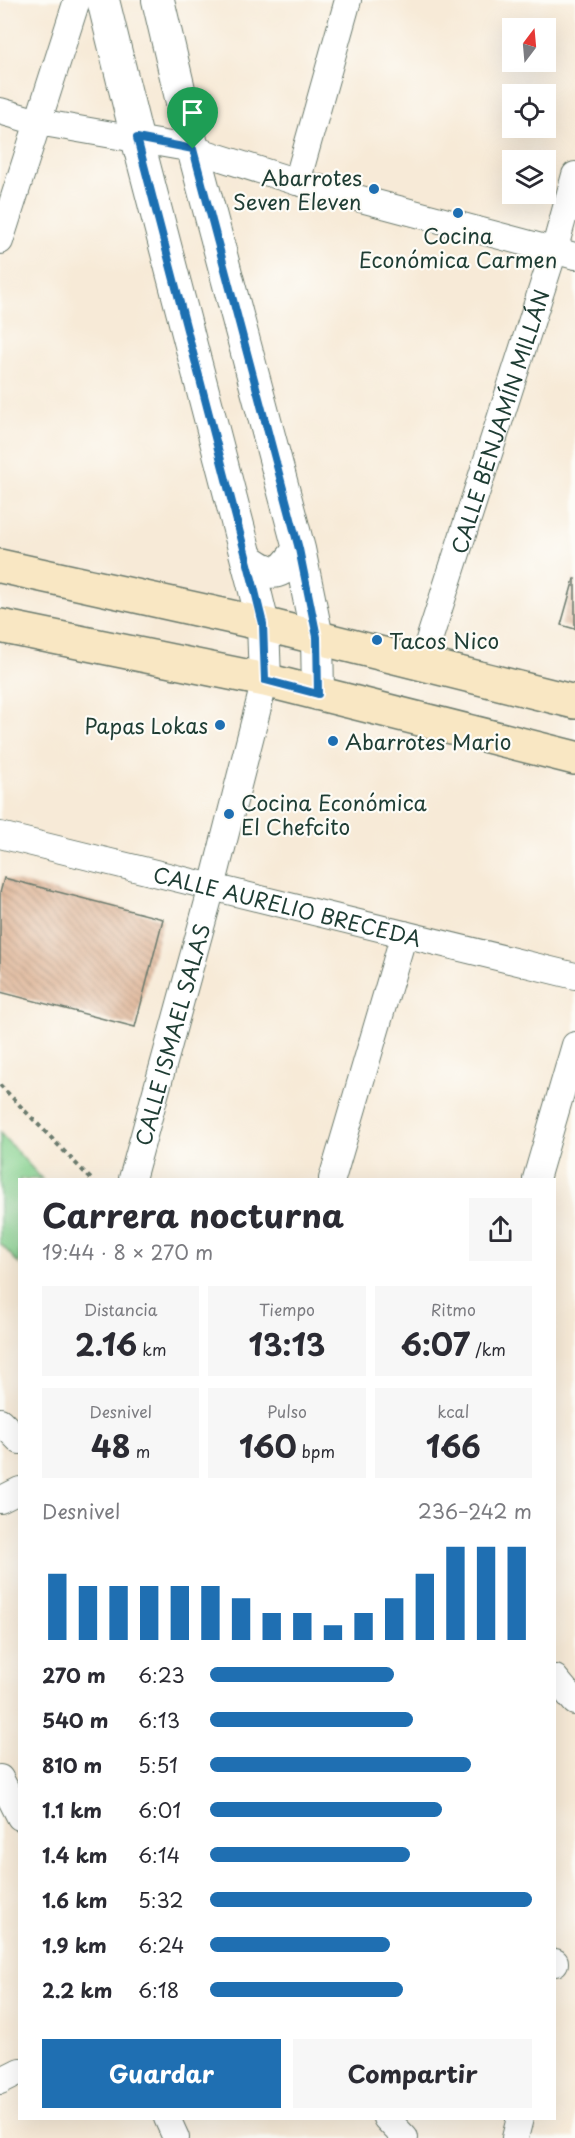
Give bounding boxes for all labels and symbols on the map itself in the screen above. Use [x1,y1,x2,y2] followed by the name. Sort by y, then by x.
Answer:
[502,18,556,72] north arrow
[167,87,218,149] pin
[233,161,362,217] place label: Abarrotes Seven Eleven
[367,182,381,196] marker: Abarrotes Seven Eleven
[451,206,465,220] marker: Cocina Económica Carmen
[359,219,557,275] place label: Cocina Económica Carmen
[442,285,557,558] street label: CALLE BENJAMÍN MILLÁN
[389,624,499,656] place label: Tacos Nico
[370,633,384,647] marker: Tacos Nico
[85,709,208,741] place label: Papas Lokas
[213,718,227,732] marker: Papas Lokas
[345,725,511,757] place label: Abarrotes Mario
[326,734,340,748] marker: Abarrotes Mario
[241,786,428,842] place label: Cocina Económica El Chefcito
[222,807,236,821] marker: Cocina Económica El Chefcito
[150,857,425,954] street label: CALLE AURELIO BRECEDA
[126,920,217,1149] street label: CALLE ISMAEL SALAS

